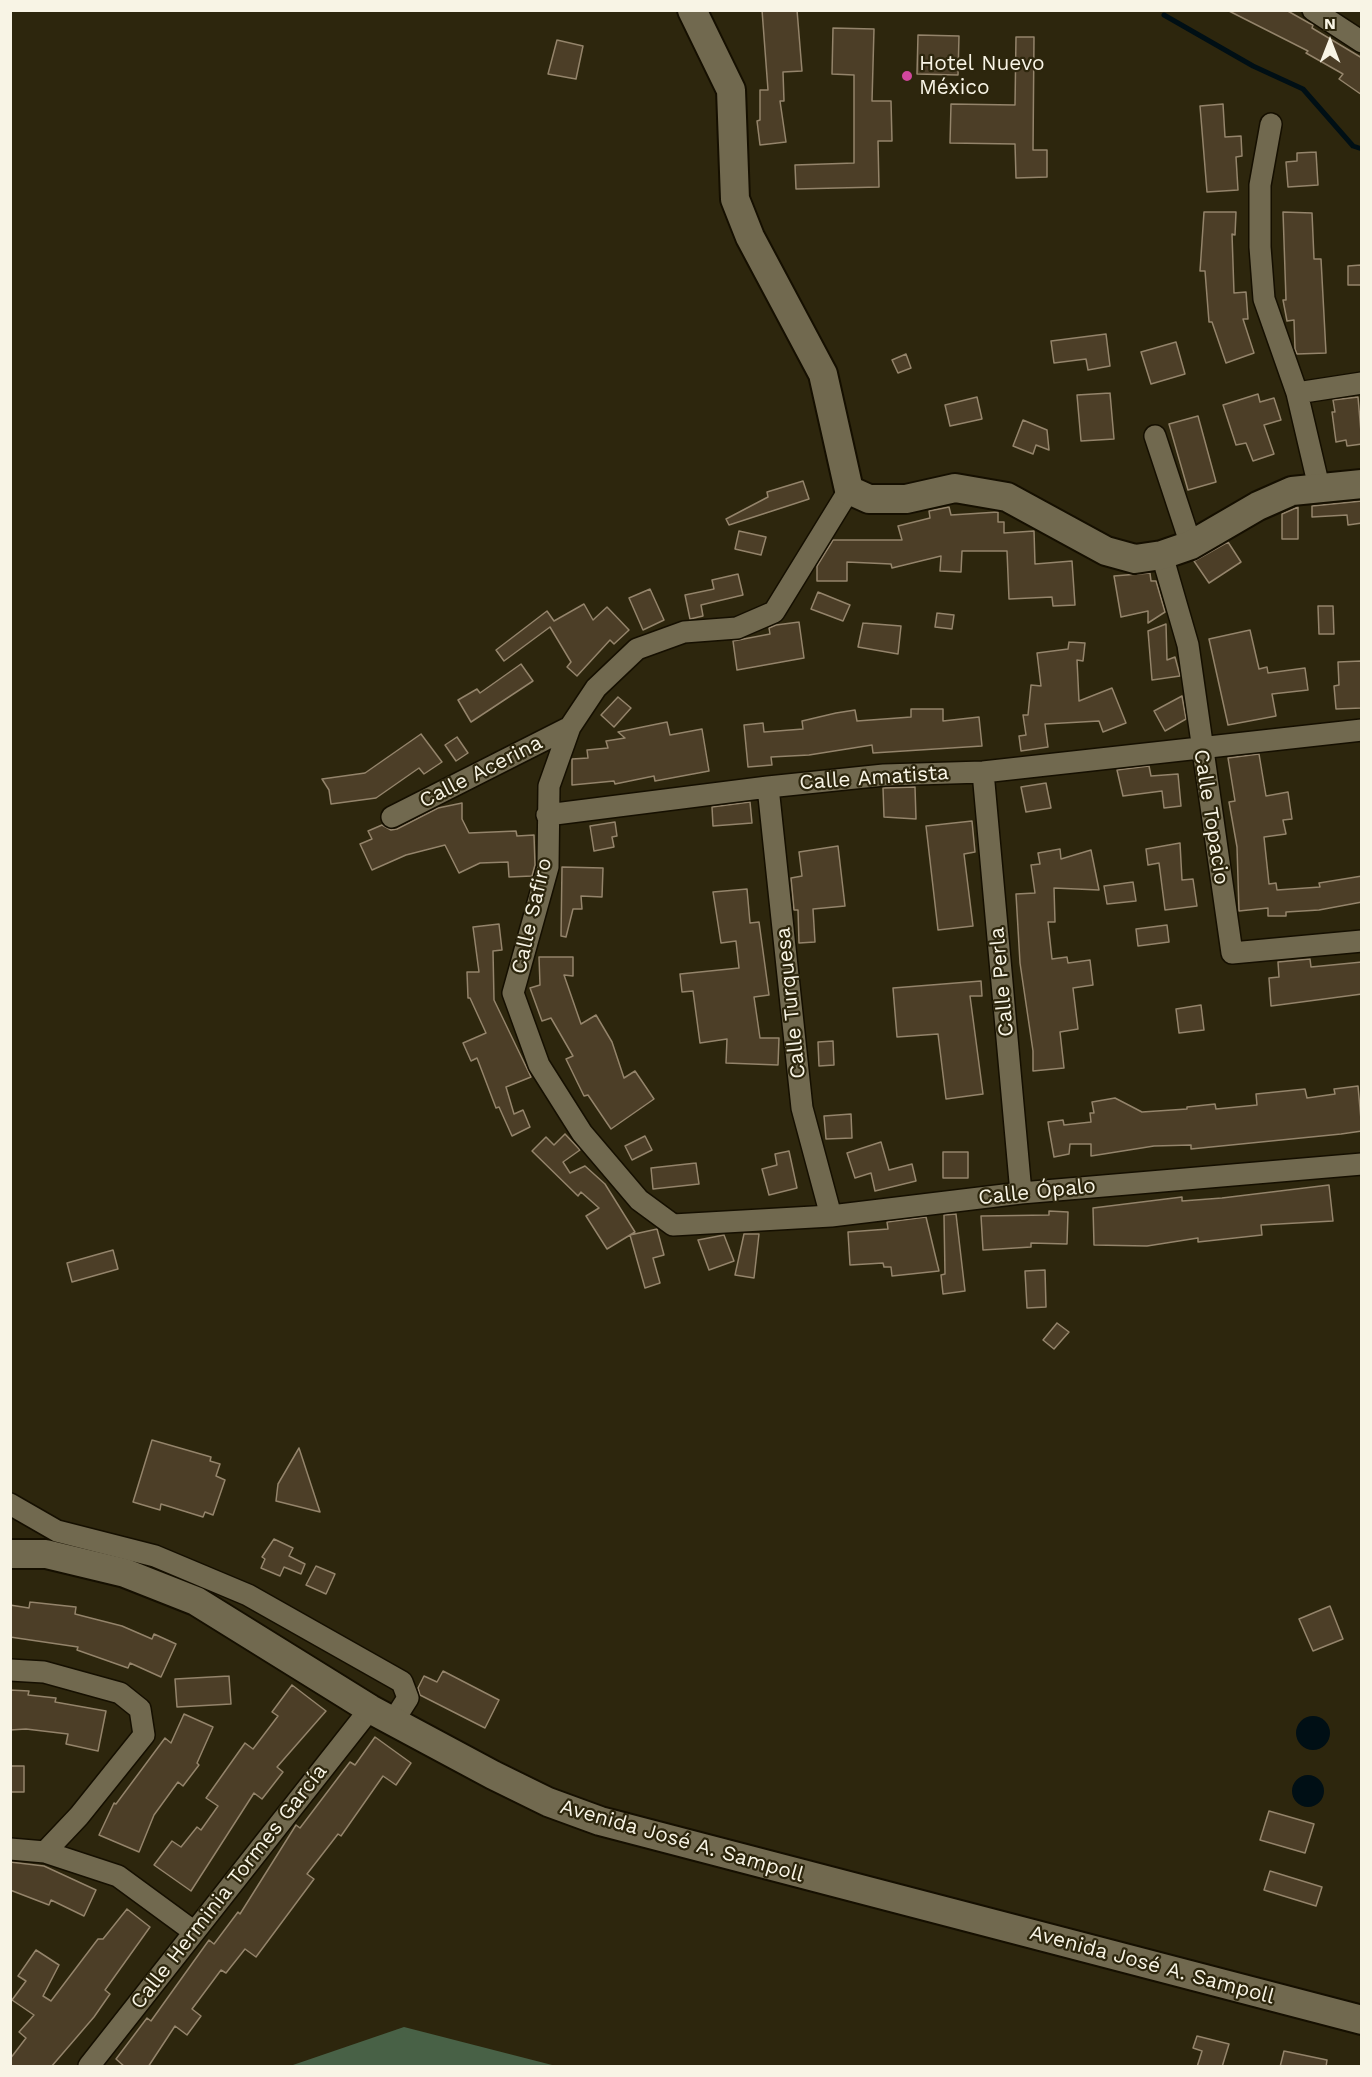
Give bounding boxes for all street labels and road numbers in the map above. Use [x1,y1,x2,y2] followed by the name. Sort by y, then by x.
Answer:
[415,730,547,814] street label: Calle Acerina
[1188,748,1234,886] street label: Calle Topacio
[798,760,950,796] street label: Calle Amatista
[506,856,558,976] street label: Calle Safiro
[771,926,811,1080] street label: Calle Turquesa
[985,926,1019,1038] street label: Calle Perla
[977,1173,1097,1211] street label: Calle Ópalo
[125,1759,333,2015] street label: Calle Herminia Tormes García
[557,1794,807,1888] street label: Avenida José A. Sampoll
[1027,1920,1277,2010] street label: Avenida José A. Sampoll

